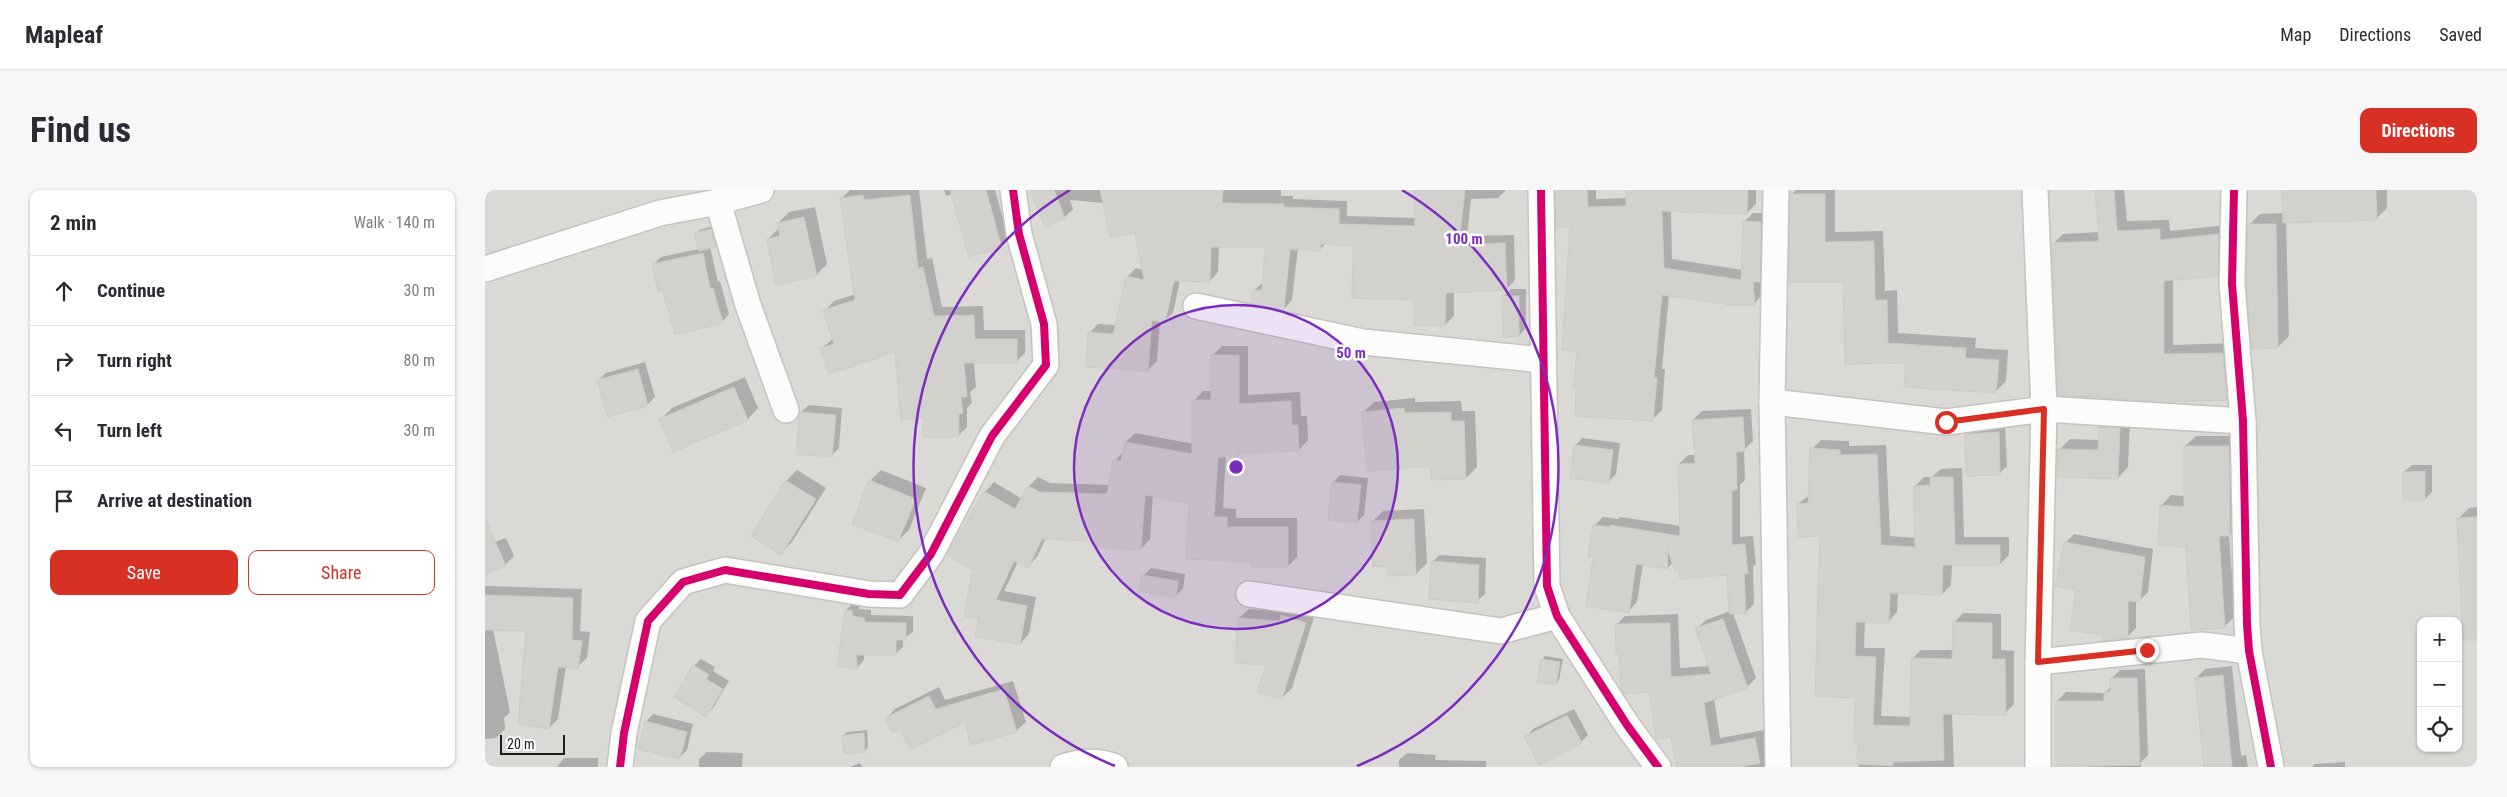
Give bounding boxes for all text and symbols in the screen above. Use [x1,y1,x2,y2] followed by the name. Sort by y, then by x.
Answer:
[25,21,103,49] text: Mapleaf
[2280,24,2311,45] text: Map
[2339,24,2411,45] text: Directions
[2439,24,2482,45] text: Saved
[2360,108,2477,153] button: Directions
[30,110,131,151] text: Find us
[50,211,97,235] text: 2 min
[354,213,435,232] text: Walk · 140 m
[1445,230,1483,248] text: 100 m
[50,277,78,305] icon: ahead
[97,279,165,302] text: Continue
[403,281,435,300] text: 30 m
[1336,344,1366,362] text: 50 m
[50,347,78,375] icon: right
[97,349,172,372] text: Turn right
[403,351,435,370] text: 80 m
[1935,411,1958,434] route start
[50,417,78,445] icon: left
[97,419,162,442] text: Turn left
[403,421,435,440] text: 30 m
[1227,458,1245,476] centre of rings
[50,487,78,515] icon: arrive
[97,489,252,512] text: Arrive at destination
[50,550,238,595] button: Save
[248,550,435,595] button: Share
[2417,617,2462,752] map controls
[2417,617,2462,662] button: +
[2136,639,2159,662] route end
[2417,662,2462,707] button: −
[2417,707,2462,752] button: locate
[500,732,565,755] scale bar
[507,736,535,752] text: 20 m

